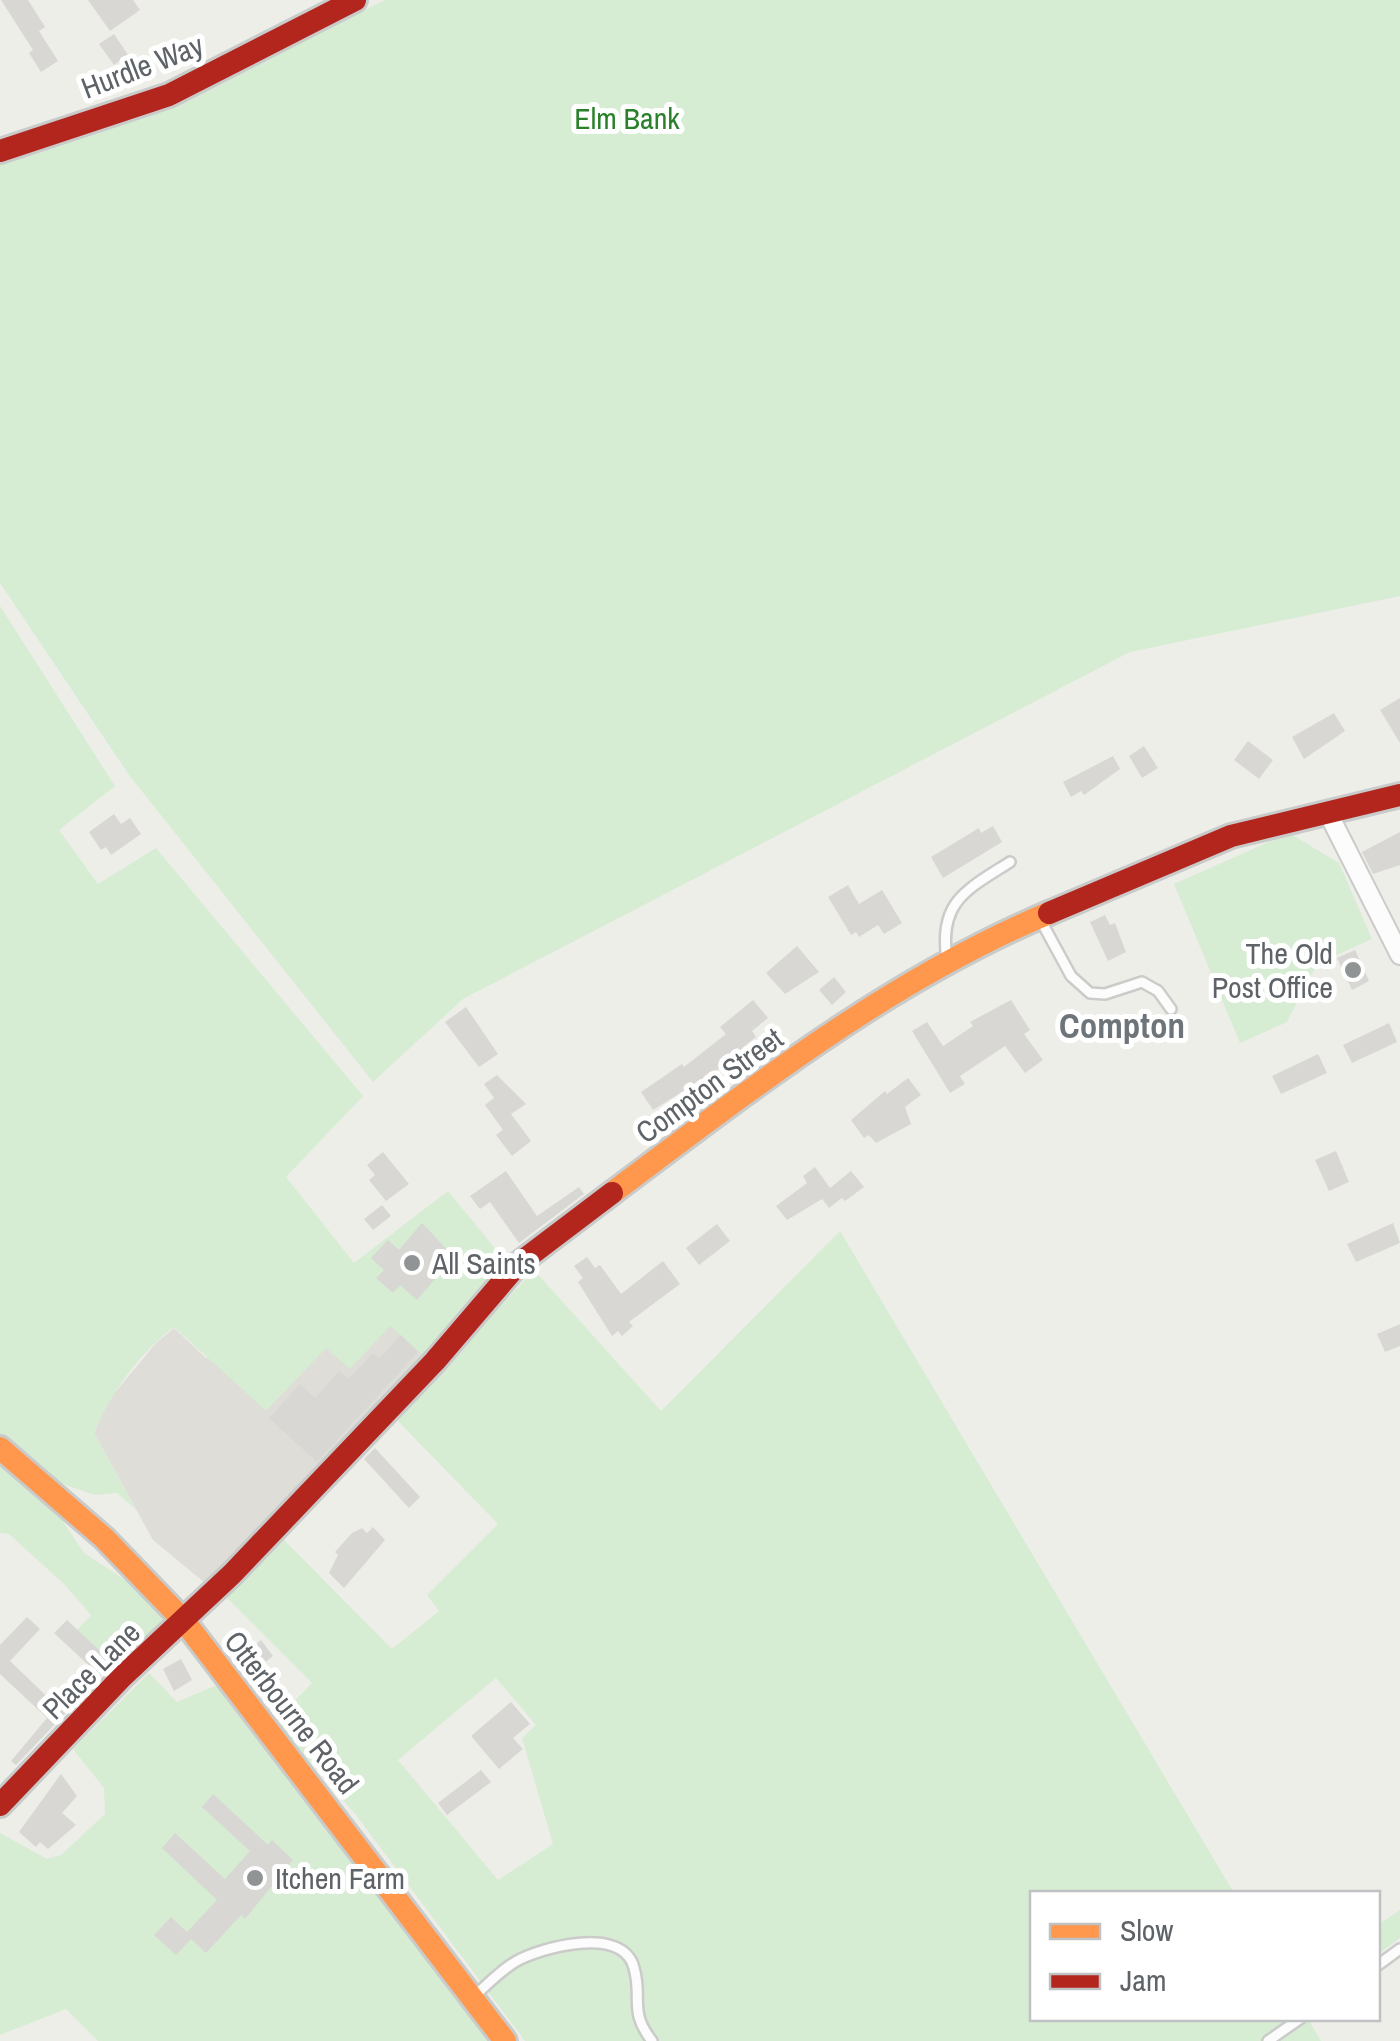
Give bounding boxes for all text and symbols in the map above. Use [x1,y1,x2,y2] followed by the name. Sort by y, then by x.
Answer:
[75,24,209,108] street label: Hurdle Way
[574,98,680,138] park label: Elm Bank
[1212,933,1333,1007] place label: The Old Post Office
[1342,959,1364,981] marker: The Old Post Office
[1059,1002,1185,1049] district label: Compton
[628,1018,791,1152] street label: Compton Street
[431,1243,536,1283] place label: All Saints
[401,1252,423,1274] marker: All Saints
[33,1612,149,1728] street label: Place Lane
[216,1622,368,1802] street label: Otterbourne Road
[275,1858,405,1898] place label: Itchen Farm
[244,1867,266,1889] marker: Itchen Farm
[1030,1891,1380,2021] legend
[1120,1910,1174,1950] text: Slow
[1120,1960,1166,2000] text: Jam

